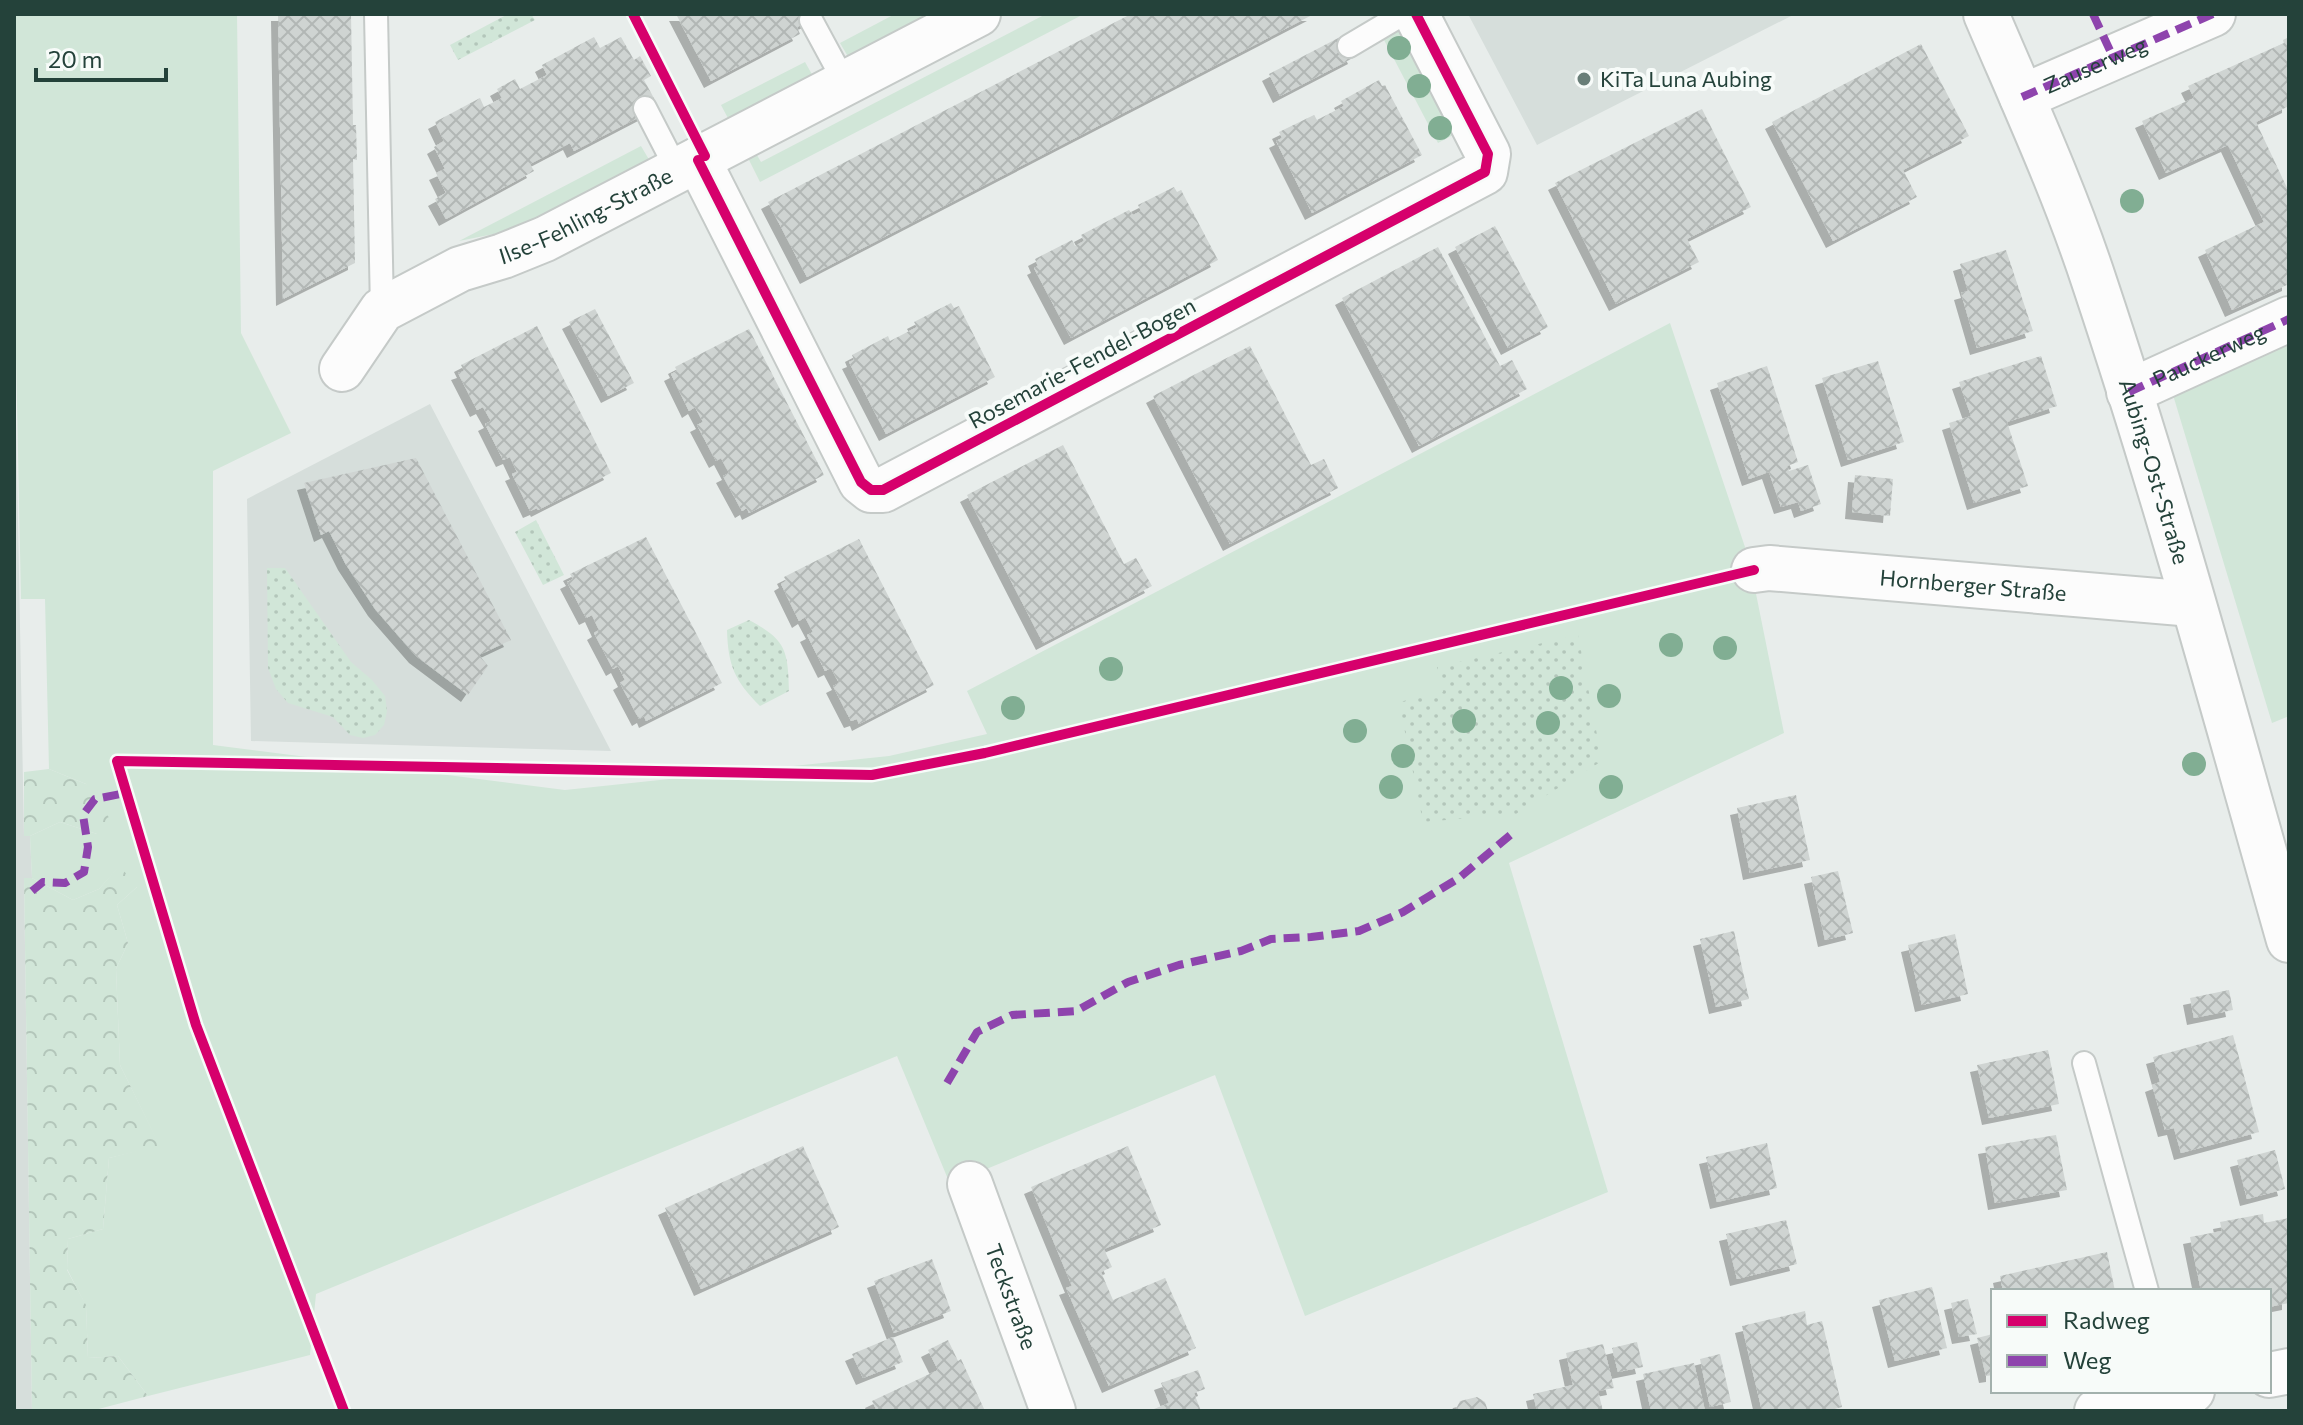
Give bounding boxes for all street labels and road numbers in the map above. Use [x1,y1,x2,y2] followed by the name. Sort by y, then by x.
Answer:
[2039,30,2151,99] street label: Zauserweg
[496,161,677,269] street label: Ilse-Fehling-Straße
[964,291,1200,434] street label: Rosemarie-Fendel-Bogen
[2148,318,2270,392] street label: Pauckerweg
[2114,375,2195,567] street label: Aubing-Ost-Straße
[1879,563,2068,606] street label: Hornberger Straße
[980,1240,1043,1353] street label: Teckstraße

